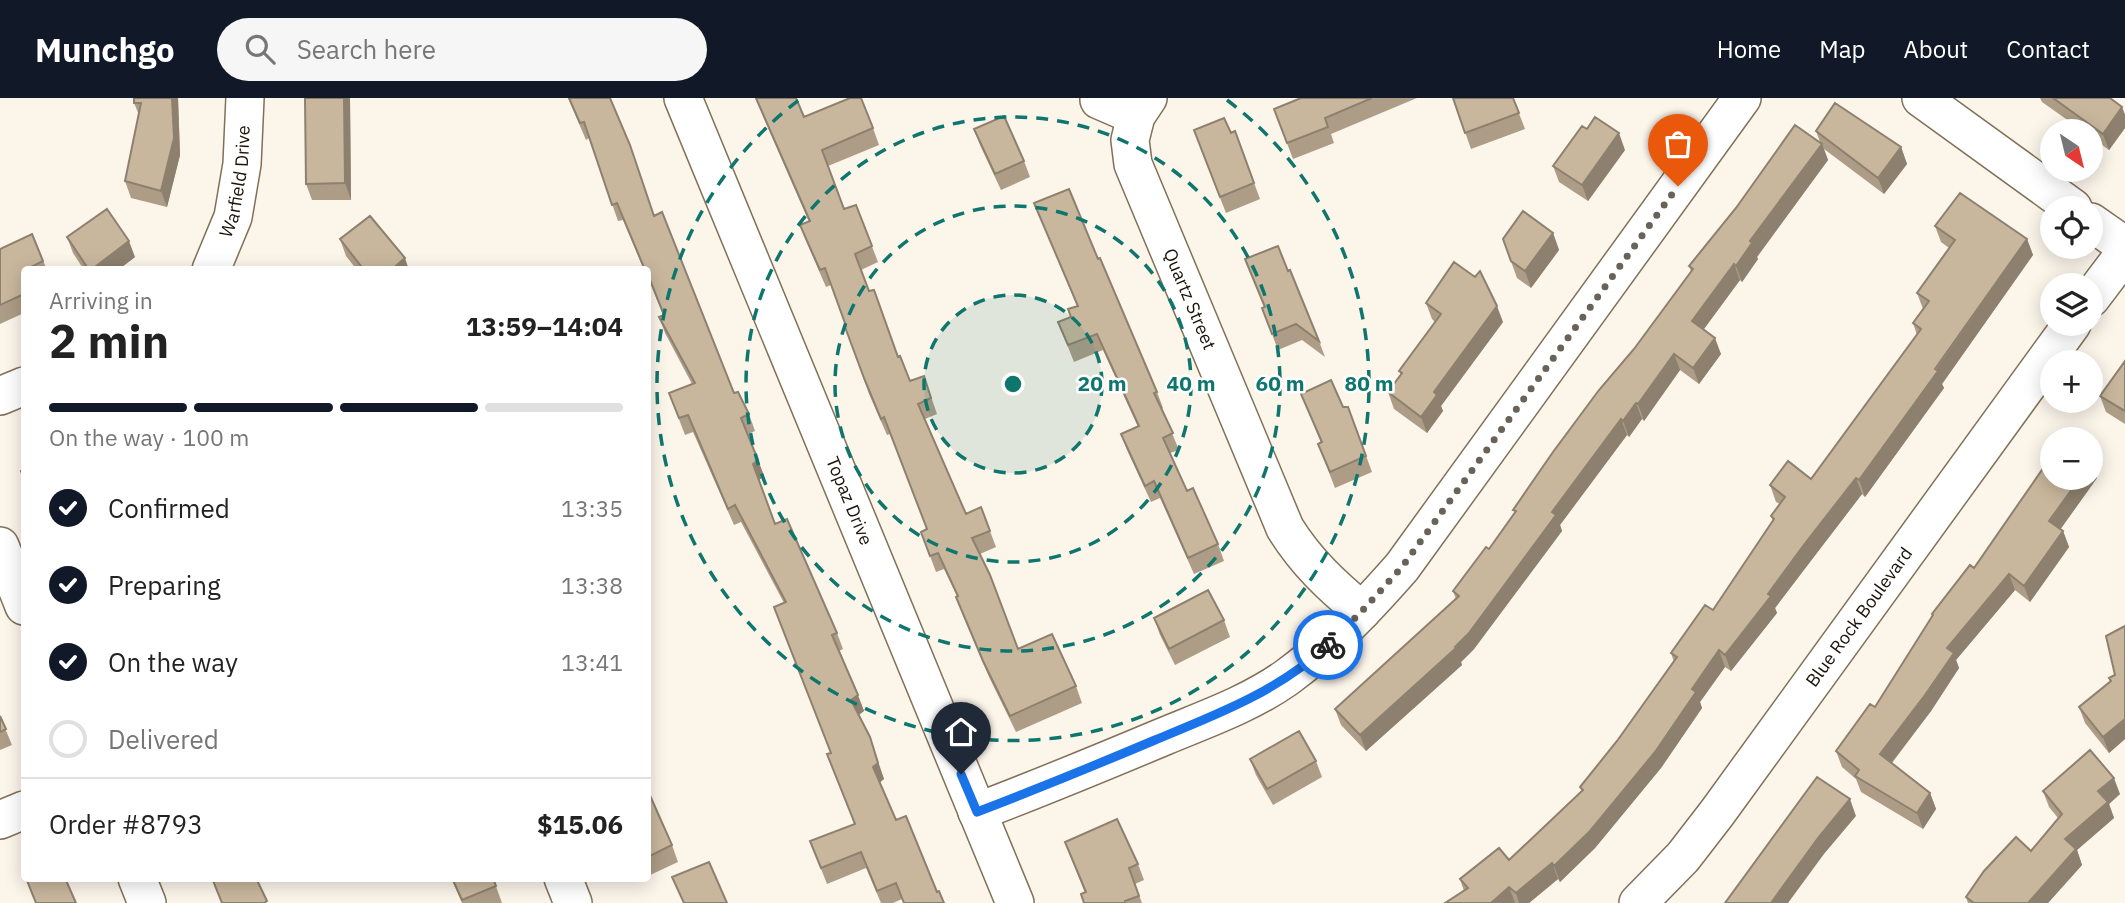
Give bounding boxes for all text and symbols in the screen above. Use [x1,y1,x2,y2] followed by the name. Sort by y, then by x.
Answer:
[217,18,707,81] search box
[35,28,175,71] text: Munchgo
[241,30,279,68] icon: search
[297,32,436,66] text: Search here
[1717,33,1781,65] text: Home
[1819,33,1865,65] text: Map
[1903,33,1968,65] text: About
[2006,33,2090,65] text: Contact
[1648,114,1708,186] pin
[2040,119,2104,182] north arrow
[2040,119,2103,490] map controls
[214,125,255,241] street label: Warfield Drive
[1659,125,1697,163] icon: bag
[2040,196,2103,259] button: locate
[1159,245,1221,353] street label: Quartz Street
[2040,273,2103,336] button: layers
[49,285,153,315] text: Arriving in
[466,309,623,343] text: 13:59–14:04
[49,311,169,371] text: 2 min
[2040,350,2103,413] button: +
[1078,369,1126,397] text: 20 m
[1167,369,1215,397] text: 40 m
[1256,369,1304,397] text: 60 m
[1345,369,1393,397] text: 80 m
[1001,372,1025,396] centre of rings
[49,422,249,452] text: On the way · 100 m
[2040,427,2103,490] button: −
[821,453,878,549] street label: Topaz Drive
[49,489,87,527] icon: check
[108,491,230,525] text: Confirmed
[561,493,623,523] text: 13:35
[1800,542,1917,691] street label: Blue Rock Boulevard
[49,566,87,604] icon: check
[108,568,221,602] text: Preparing
[561,570,623,600] text: 13:38
[1293,610,1363,680] courier
[1309,626,1347,664] icon: bike
[49,643,87,681] icon: check
[108,645,238,679] text: On the way
[561,647,623,677] text: 13:41
[931,702,991,774] pin
[942,713,980,751] icon: home
[108,722,219,756] text: Delivered
[49,807,203,841] text: Order #8793
[537,807,623,841] text: $15.06

